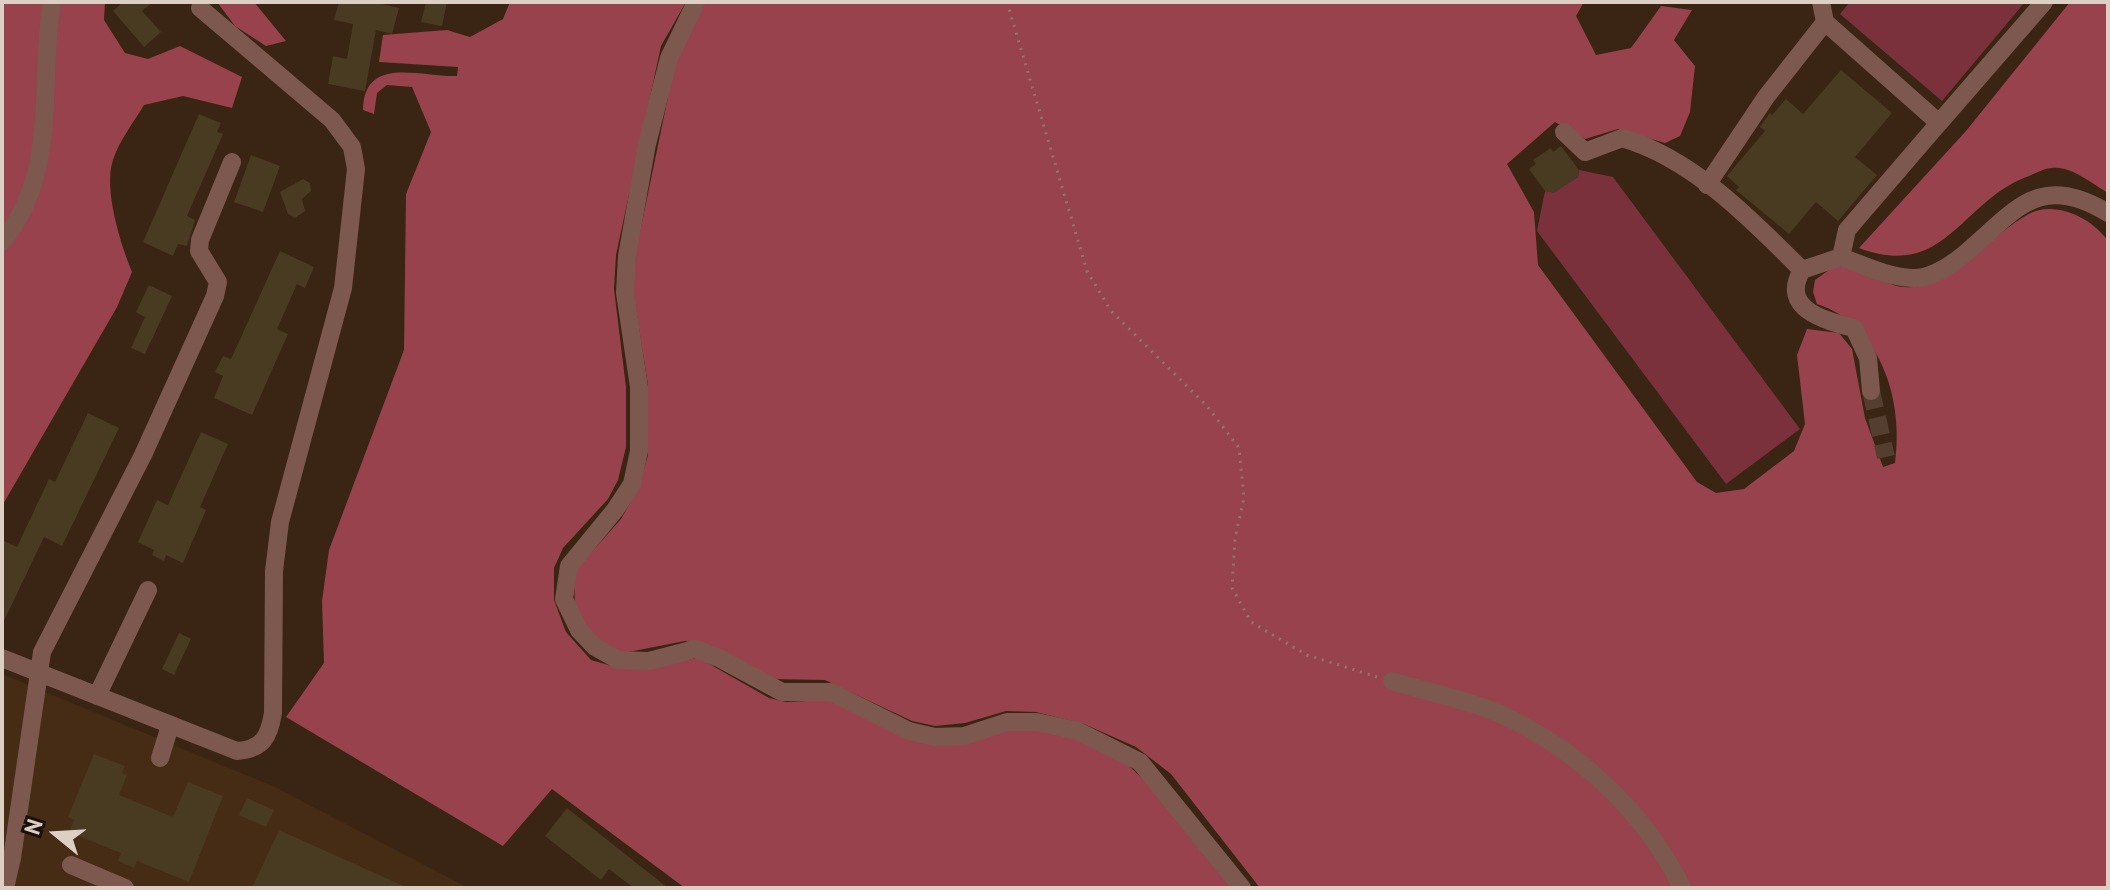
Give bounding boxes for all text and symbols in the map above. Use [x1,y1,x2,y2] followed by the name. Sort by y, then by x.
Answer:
[16,794,96,874] north arrow
[18,815,49,838] text: N

